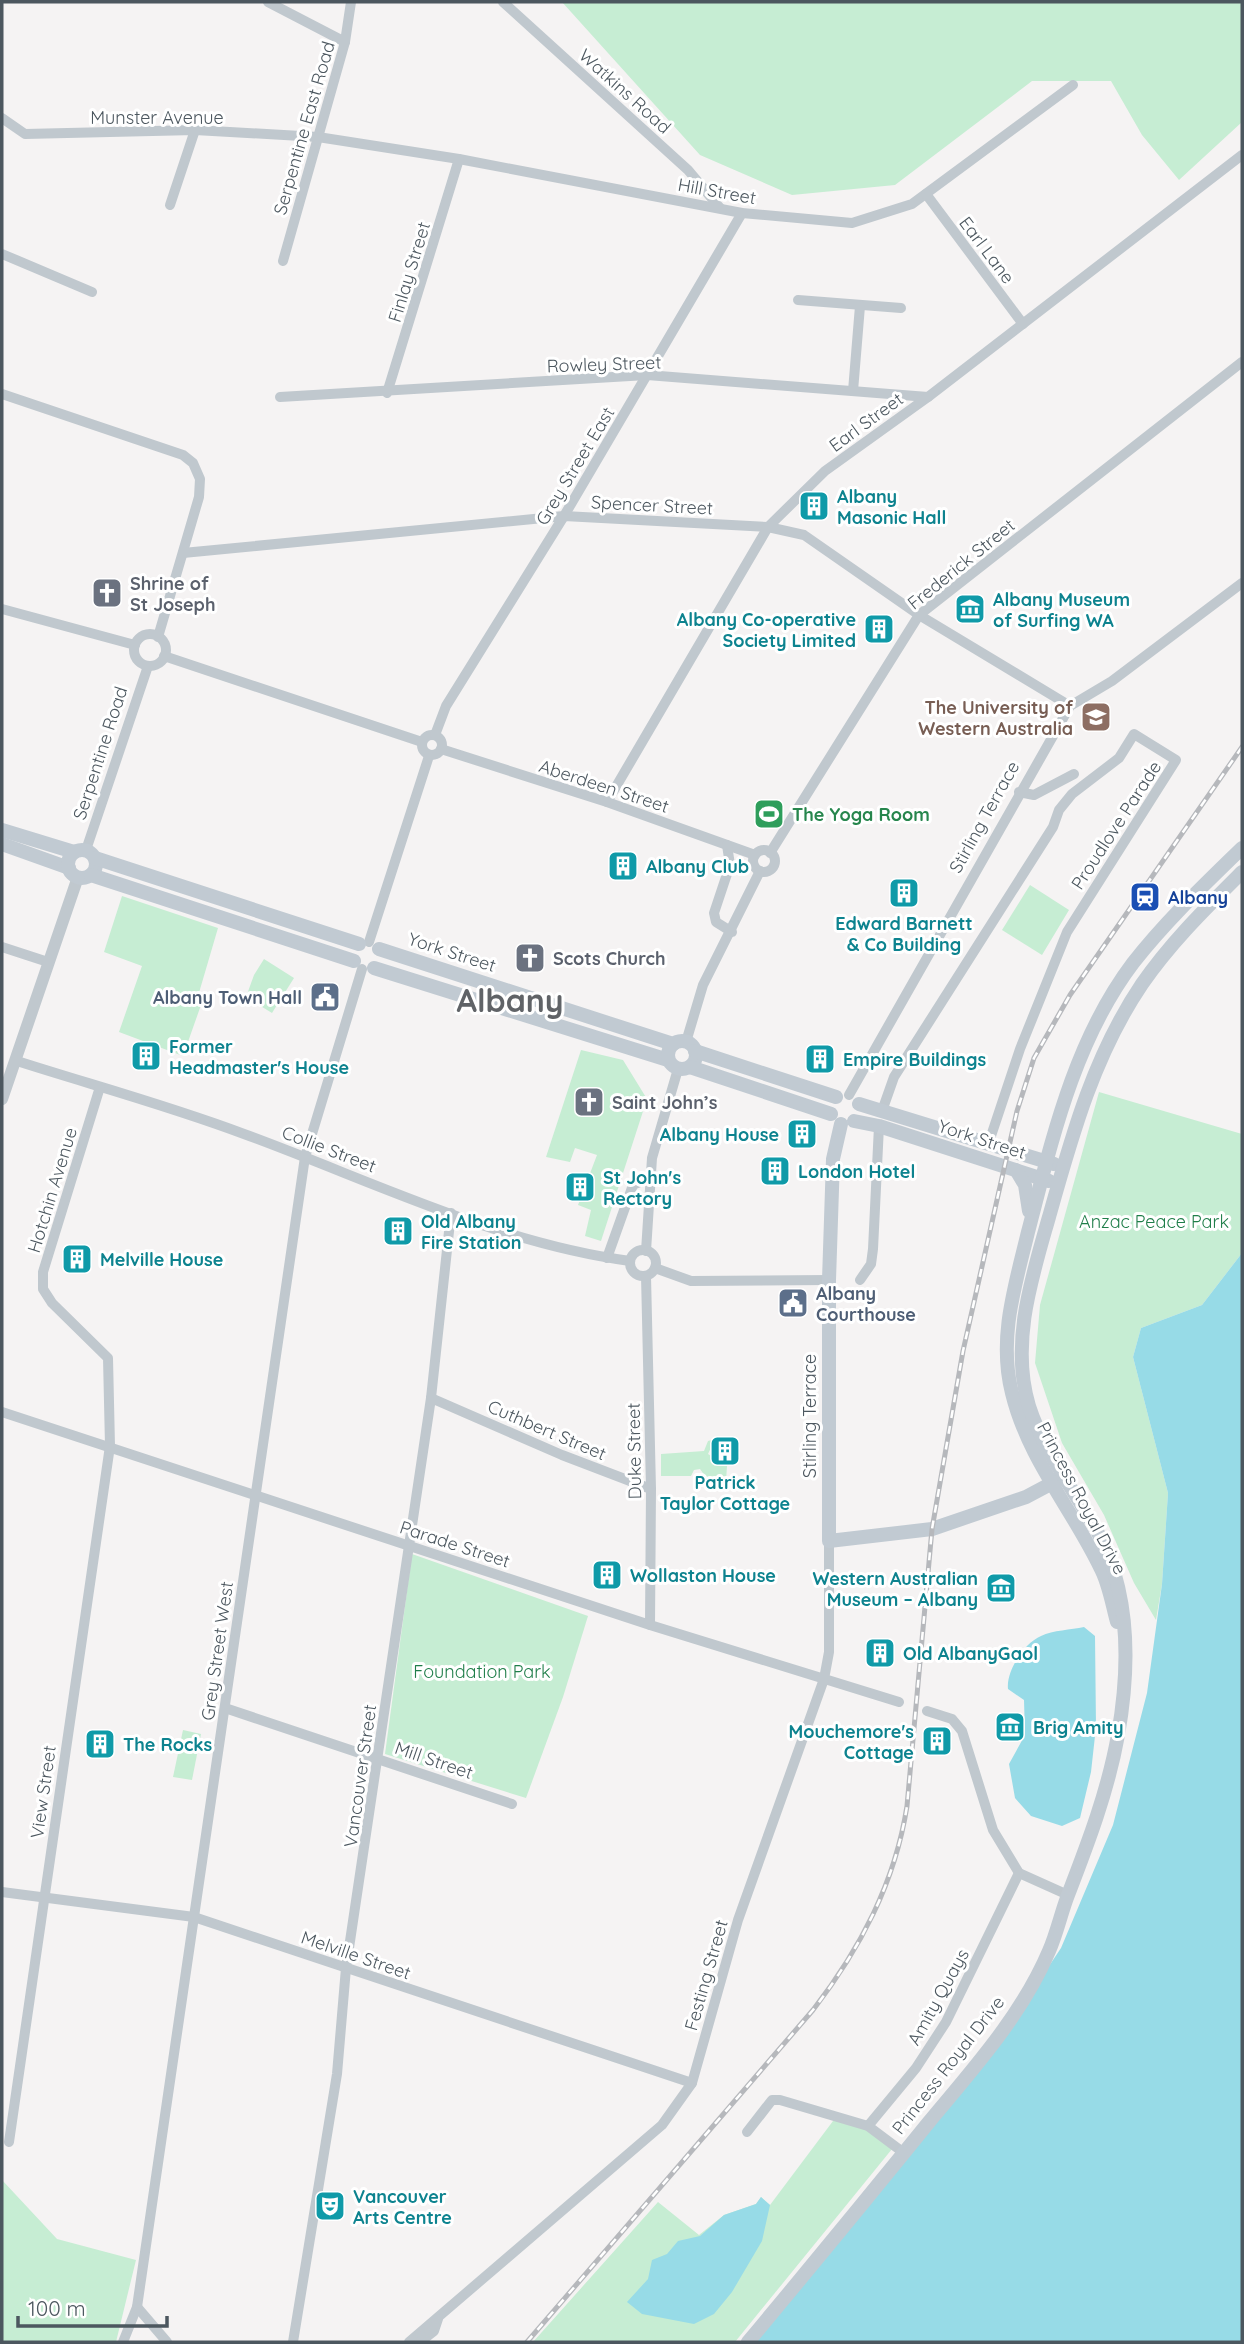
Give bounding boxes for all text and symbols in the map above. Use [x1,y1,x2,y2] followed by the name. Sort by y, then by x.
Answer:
[268,39,340,217] street label: Serpentine East Road
[574,44,676,138] street label: Watkins Road
[90,106,224,129] street label: Munster Avenue
[676,173,758,209] street label: Hill Street
[954,212,1020,288] street label: Earl Lane
[383,219,435,325] street label: Finlay Street
[546,351,662,377] street label: Rowley Street
[824,387,908,457] street label: Earl Street
[531,403,619,529] street label: Grey Street East
[837,485,946,529] place label: Albany Masonic Hall
[797,489,831,523] building icon: Albany Masonic Hall
[590,490,714,520] street label: Spencer Street
[903,514,1019,614] street label: Frederick Street
[130,572,215,616] place label: Shrine of St Joseph
[90,576,124,610] church icon: Shrine of St Joseph
[993,588,1130,632] place label: Albany Museum of Surfing WA
[953,592,987,626] museum icon: Albany Museum of Surfing WA
[677,608,856,652] place label: Albany Co-operative Society Limited
[862,612,896,646] building icon: Albany Co-operative Society Limited
[68,683,132,823] street label: Serpentine Road
[918,696,1073,740] place label: The University of Western Australia
[1079,700,1113,734] school or university icon: The University of Western Australia
[536,754,672,818] street label: Aberdeen Street
[1066,756,1166,894] street label: Proudlove Parade
[944,757,1024,877] street label: Stirling Terrace
[752,797,786,831] sports icon: The Yoga Room
[792,803,930,826] place label: The Yoga Room
[606,849,640,883] building icon: Albany Club
[646,855,749,878] place label: Albany Club
[887,876,921,910] building icon: Edward Barnett & Co Building
[1128,880,1162,914] station icon: Albany
[1168,886,1228,909] place label: Albany
[835,912,973,956] place label: Edward Barnett & Co Building
[405,927,499,977] street label: York Street
[513,941,547,975] church icon: Scots Church
[553,947,666,970] place label: Scots Church
[308,980,342,1014] public building icon: Albany Town Hall
[457,980,563,1020] district label: Albany
[153,986,302,1009] place label: Albany Town Hall
[169,1035,349,1079] place label: Former Headmaster's House
[129,1039,163,1073] building icon: Former Headmaster's House
[803,1042,837,1076] building icon: Empire Buildings
[843,1048,986,1071] place label: Empire Buildings
[572,1085,606,1119] church icon: Saint John’s
[612,1091,718,1114] place label: Saint John’s
[935,1114,1029,1164] street label: York Street
[785,1117,819,1151] building icon: Albany House
[279,1121,379,1177] street label: Collie Street
[660,1123,779,1146] place label: Albany House
[22,1124,82,1256] street label: Hotchin Avenue
[758,1154,792,1188] building icon: London Hotel
[798,1160,915,1183] place label: London Hotel
[603,1166,681,1210] place label: St John's Rectory
[563,1170,597,1204] building icon: St John's Rectory
[421,1210,521,1254] place label: Old Albany Fire Station
[1079,1210,1229,1233] park label: Anzac Peace Park
[381,1214,415,1248] building icon: Old Albany Fire Station
[60,1242,94,1276] building icon: Melville House
[100,1248,223,1271] place label: Melville House
[816,1282,916,1326] place label: Albany Courthouse
[776,1286,810,1320] public building icon: Albany Courthouse
[798,1354,821,1478] street label: Stirling Terrace
[484,1395,610,1465] street label: Cuthbert Street
[622,1402,646,1500] street label: Duke Street
[1032,1418,1132,1578] street label: Princess Royal Drive
[708,1434,742,1468] building icon: Patrick Taylor Cottage
[660,1471,790,1515] place label: Patrick Taylor Cottage
[397,1515,513,1573] street label: Parade Street
[590,1558,624,1592] building icon: Wollaston House
[630,1564,776,1587] place label: Wollaston House
[813,1567,978,1611] place label: Western Australian Museum – Albany
[984,1571,1018,1605] museum icon: Western Australian Museum – Albany
[196,1580,238,1722] street label: Grey Street West
[863,1636,897,1670] building icon: Old AlbanyGaol
[903,1642,1038,1665] place label: Old AlbanyGaol
[413,1660,551,1683] park label: Foundation Park
[339,1703,381,1849] street label: Vancouver Street
[993,1710,1027,1744] museum icon: Brig Amity
[1033,1716,1124,1739] place label: Brig Amity
[789,1720,914,1764] place label: Mouchemore's Cottage
[920,1724,954,1758] building icon: Mouchemore's Cottage
[83,1727,117,1761] building icon: The Rocks
[123,1733,212,1756] place label: The Rocks
[392,1736,476,1784] street label: Mill Street
[25,1744,61,1840] street label: View Street
[679,1917,733,2033] street label: Festing Street
[298,1925,414,1985] street label: Melville Street
[902,1945,974,2049] street label: Amity Quays
[887,1991,1009,2139] street label: Princess Royal Drive
[353,2185,452,2229] place label: Vancouver Arts Centre
[313,2189,347,2223] theatre icon: Vancouver Arts Centre
[18,2284,166,2328] scale bar
[28,2295,86,2321] text: 100 m

